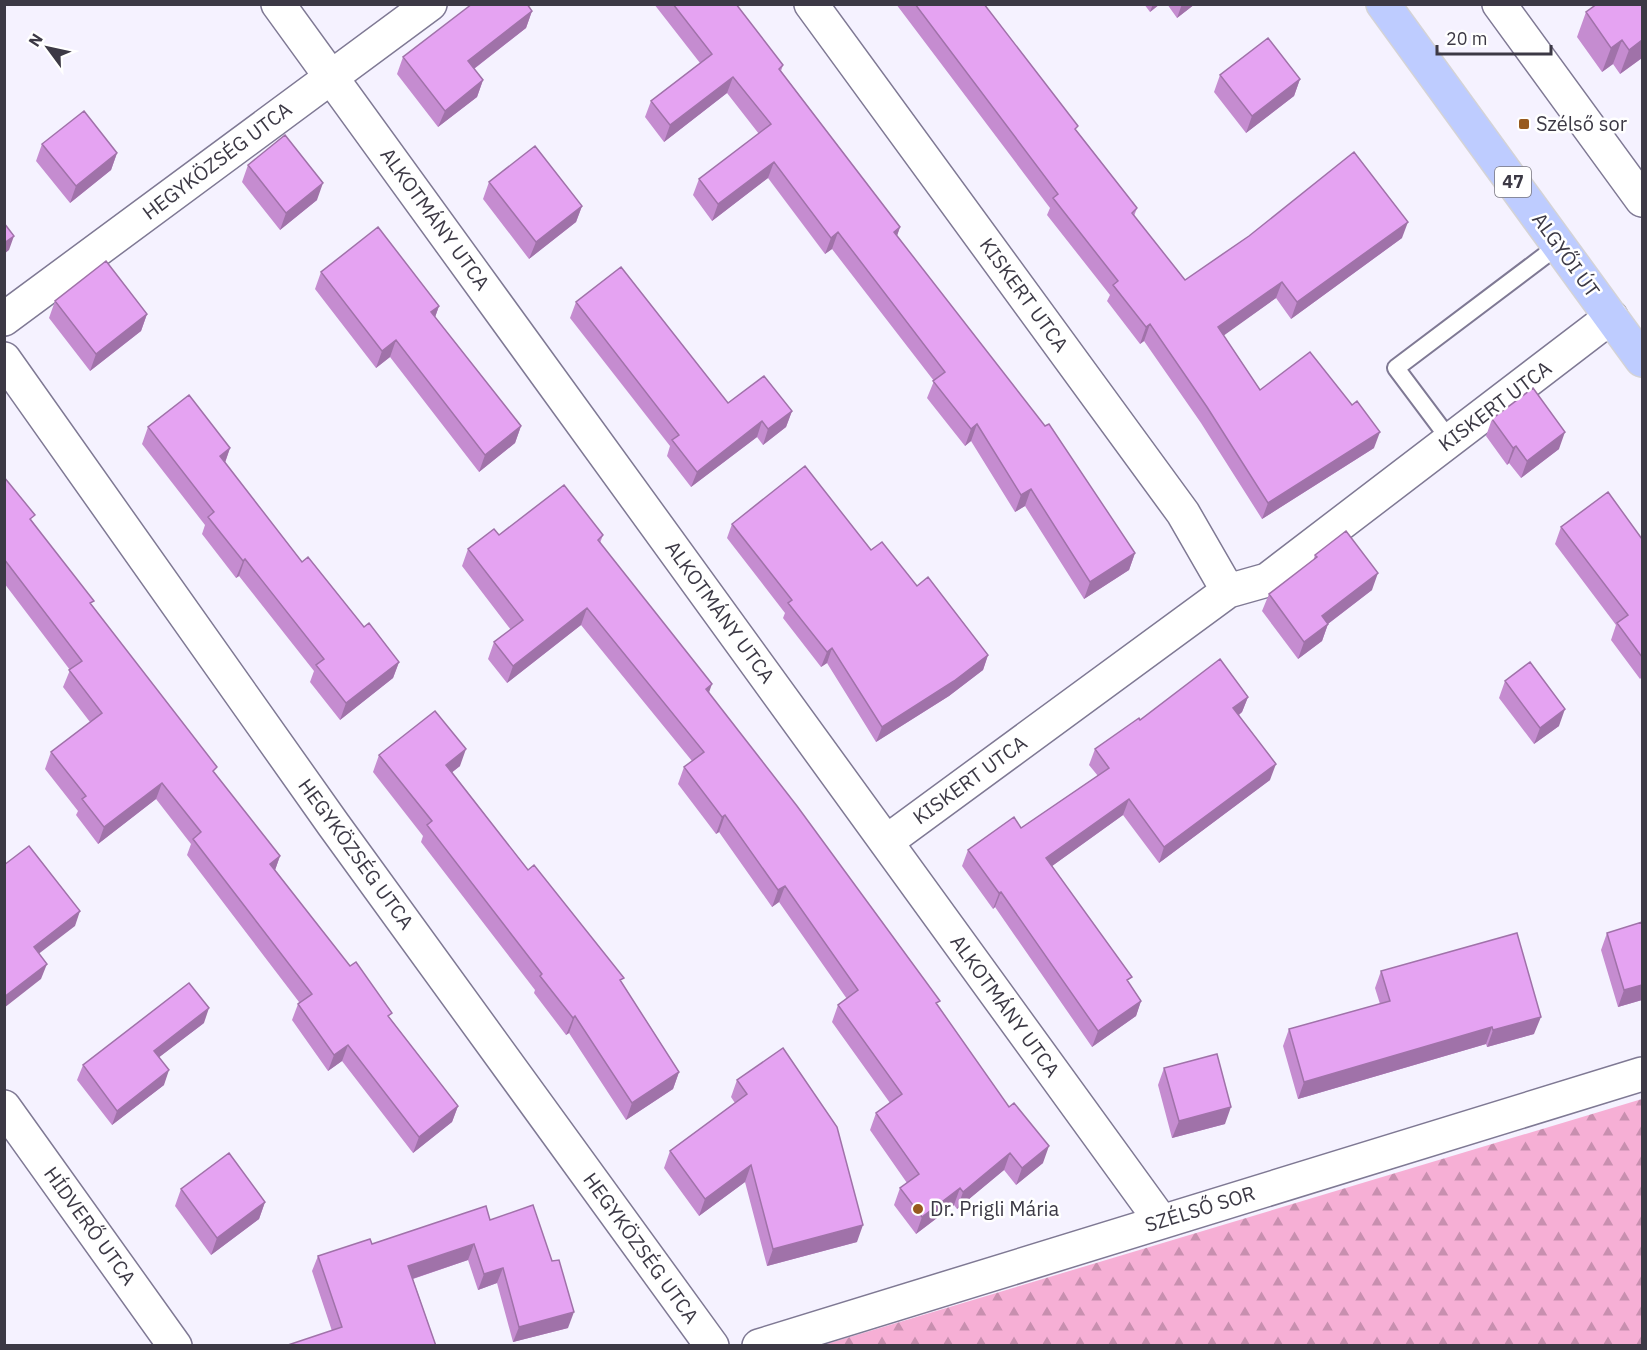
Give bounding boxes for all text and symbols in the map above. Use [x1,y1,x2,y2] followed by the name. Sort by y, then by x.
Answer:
[18,18,78,78] north arrow
[1437,18,1551,56] scale bar
[1446,27,1488,50] text: 20 m
[24,30,47,50] text: N
[137,95,297,226] street label: HEGYKÖZSÉG UTCA
[1536,110,1627,137] place label: Szélső sor
[1517,117,1531,131] marker: Szélső sor
[375,142,496,295] street label: ALKOTMÁNY UTCA
[1495,167,1531,197] road number: 47
[1527,207,1606,303] street label: ALGYŐI ÚT
[974,232,1075,357] street label: KISKERT UTCA
[1433,354,1557,457] street label: KISKERT UTCA
[660,535,781,688] street label: ALKOTMÁNY UTCA
[907,729,1032,830] street label: KISKERT UTCA
[292,773,420,935] street label: HEGYKÖZSÉG UTCA
[945,929,1066,1082] street label: ALKOTMÁNY UTCA
[38,1161,143,1291] street label: HÍDVERŐ UTCA
[577,1167,705,1329] street label: HEGYKÖZSÉG UTCA
[1141,1179,1258,1238] street label: SZÉLSŐ SOR
[930,1195,1060,1222] place label: Dr. Prigli Mária
[911,1202,925,1216] marker: Dr. Prigli Mária

